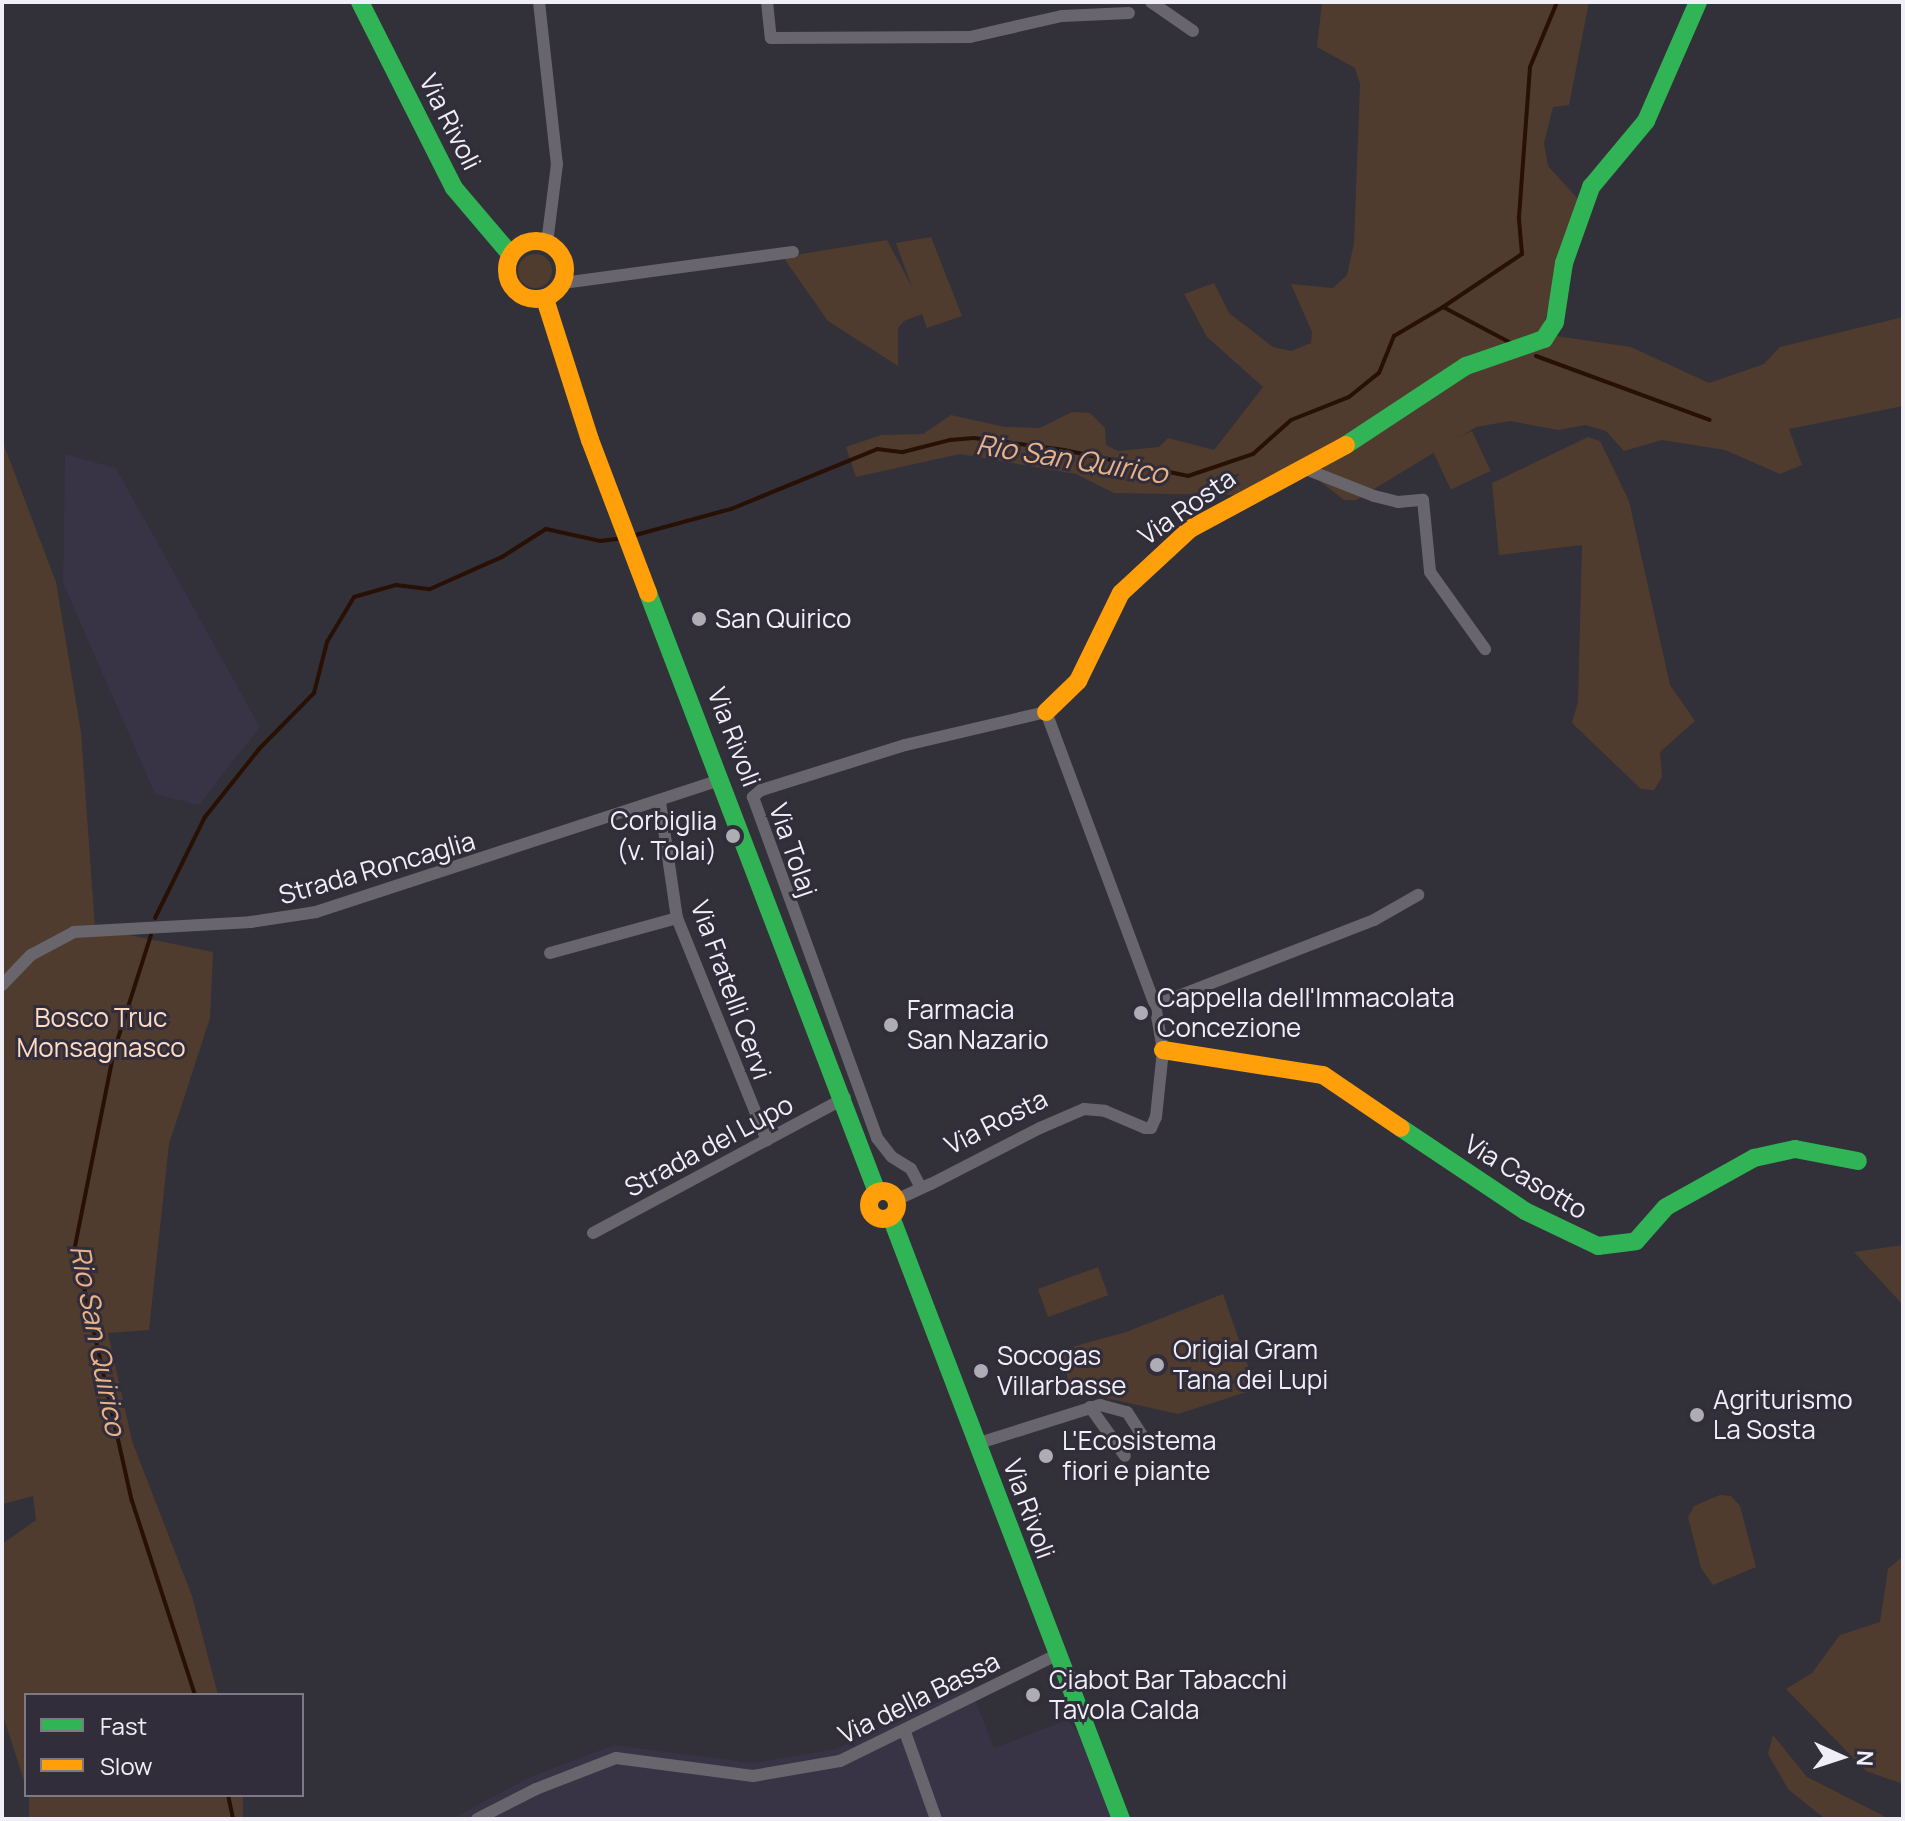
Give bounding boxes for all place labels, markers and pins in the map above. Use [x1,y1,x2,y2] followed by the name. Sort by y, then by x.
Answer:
[715,603,851,635] place label: San Quirico
[690,610,708,628] marker: San Quirico
[610,805,717,866] place label: Corbiglia (v. Tolai)
[724,827,742,845] marker: Corbiglia (v. Tolai)
[1157,982,1455,1044] place label: Cappella dell'Immacolata Concezione
[907,994,1049,1056] place label: Farmacia San Nazario
[1132,1004,1150,1022] marker: Cappella dell'Immacolata Concezione
[882,1016,900,1034] marker: Farmacia San Nazario
[1173,1334,1328,1396] place label: Origial Gram Tana dei Lupi
[997,1340,1127,1402] place label: Socogas Villarbasse
[1148,1356,1166,1374] marker: Origial Gram Tana dei Lupi
[972,1362,990,1380] marker: Socogas Villarbasse
[1713,1384,1853,1446] place label: Agriturismo La Sosta
[1688,1406,1706,1424] marker: Agriturismo La Sosta
[1062,1425,1216,1486] place label: L'Ecosistema fiori e piante
[1037,1447,1055,1465] marker: L'Ecosistema fiori e piante
[1049,1664,1287,1726] place label: Ciabot Bar Tabacchi Tavola Calda
[1024,1686,1042,1704] marker: Ciabot Bar Tabacchi Tavola Calda

